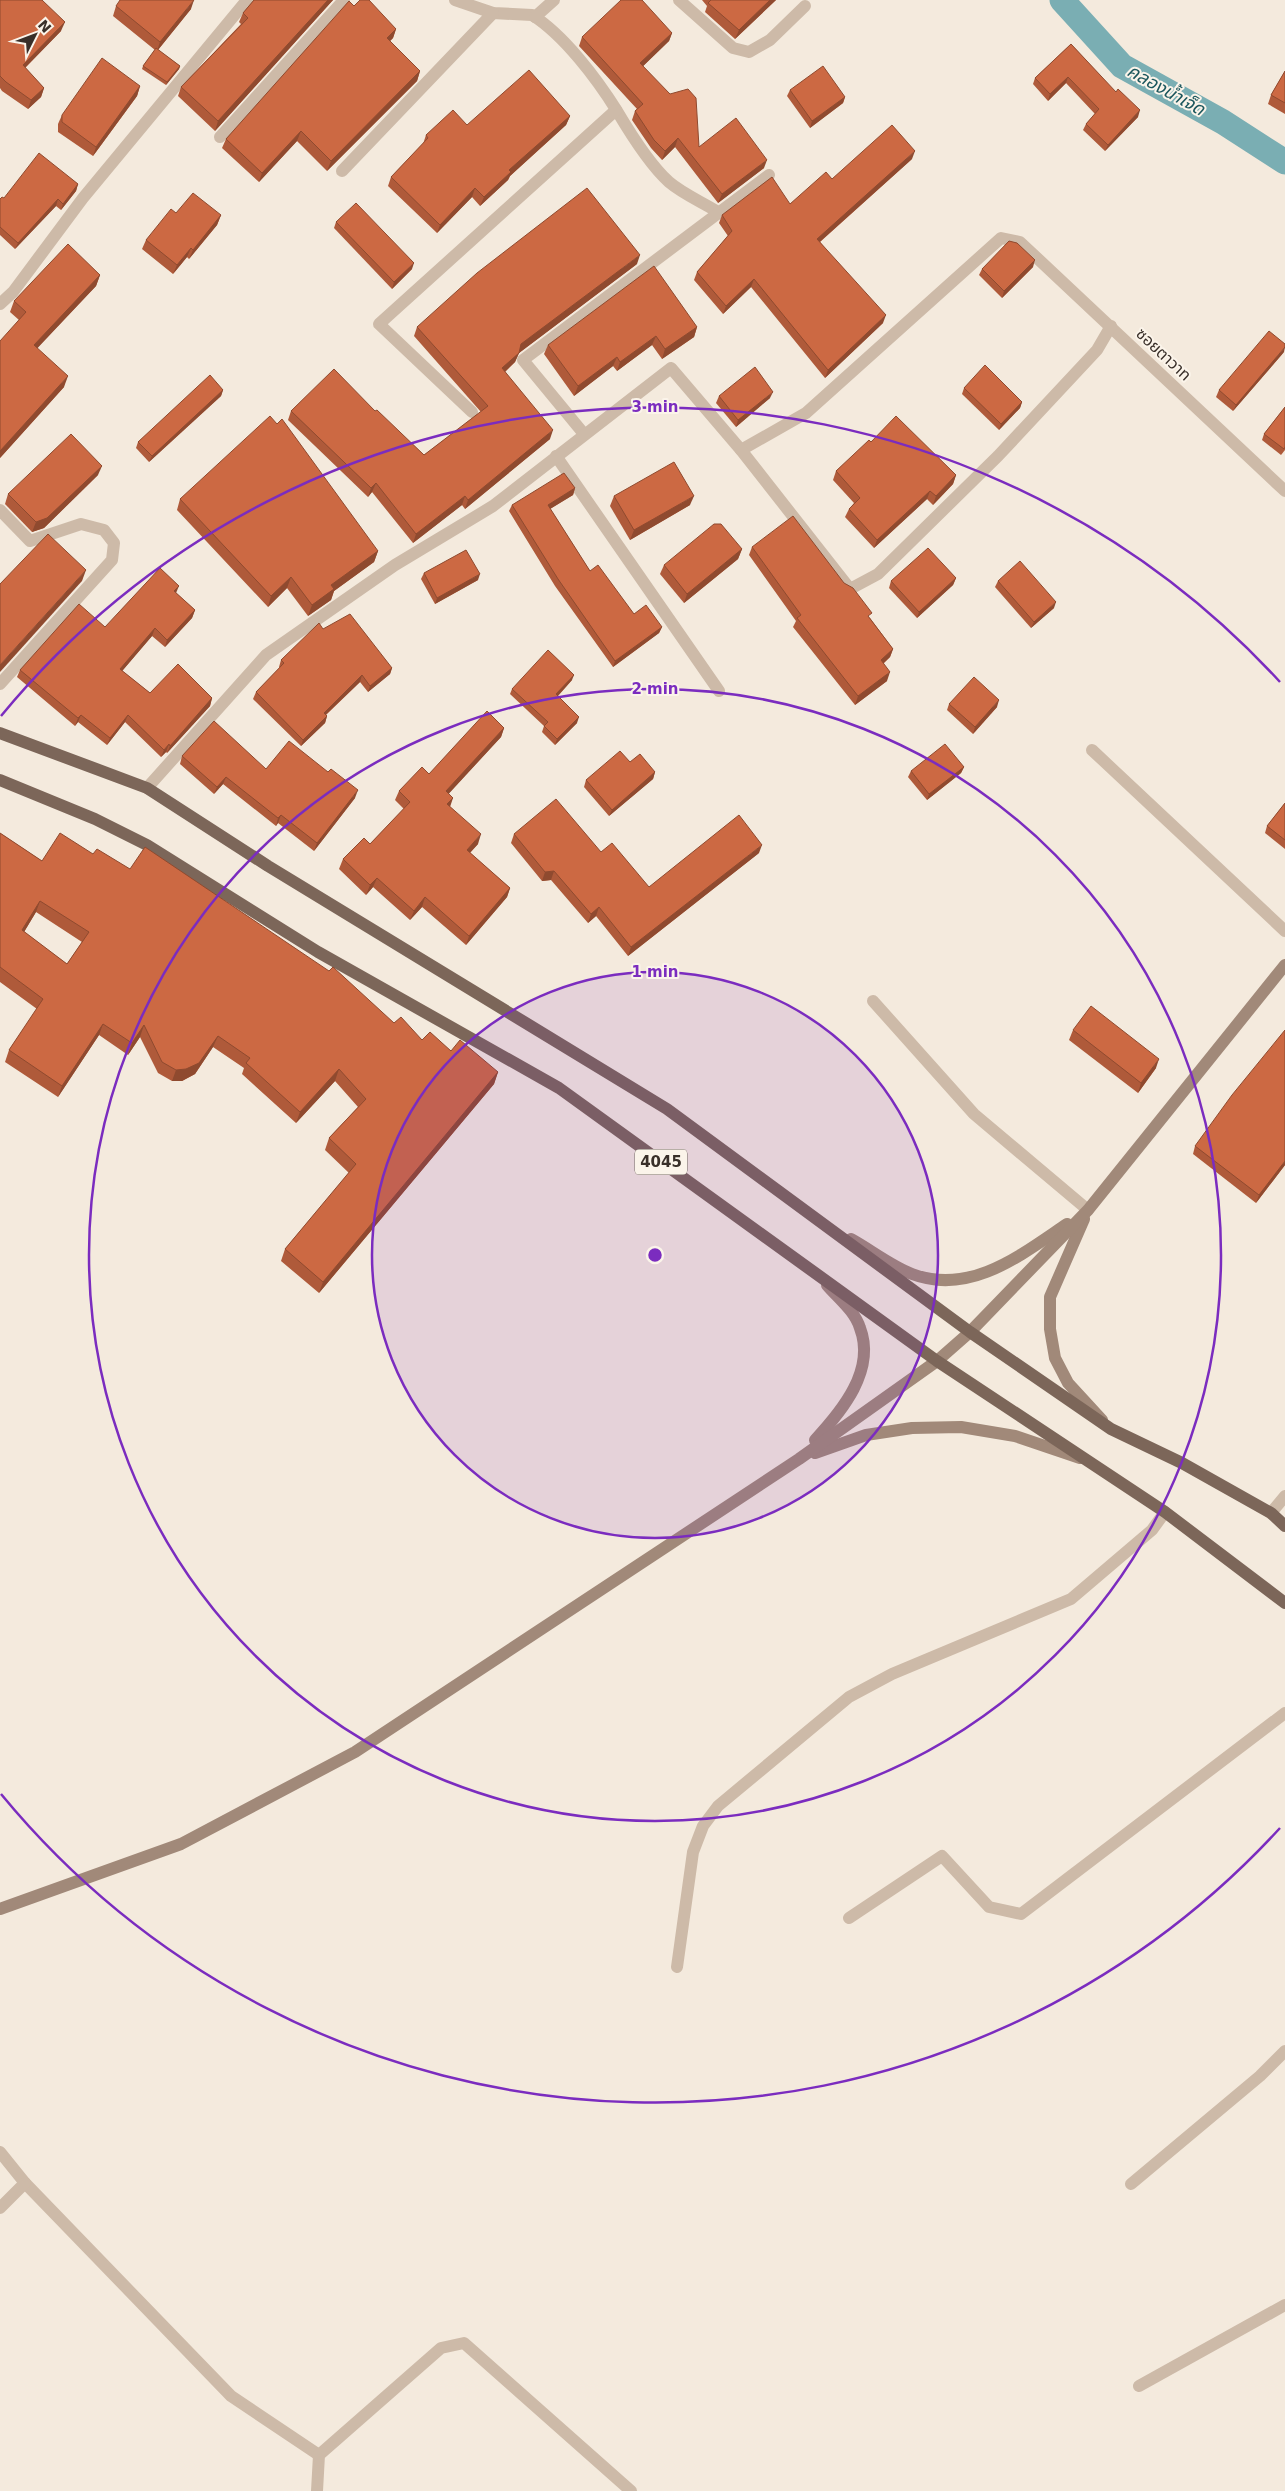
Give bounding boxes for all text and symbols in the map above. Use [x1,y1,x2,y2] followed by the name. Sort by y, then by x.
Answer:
[10,10,60,60] north arrow
[35,17,55,36] text: N
[1124,58,1210,120] water label: คลองน้ำเจ็ด
[1132,324,1195,385] street label: ซอยตาวาท
[631,398,679,416] text: 3 min
[631,680,679,698] text: 2 min
[631,963,679,981] text: 1 min
[635,1150,687,1174] road number: 4045
[646,1246,664,1264] centre of rings

